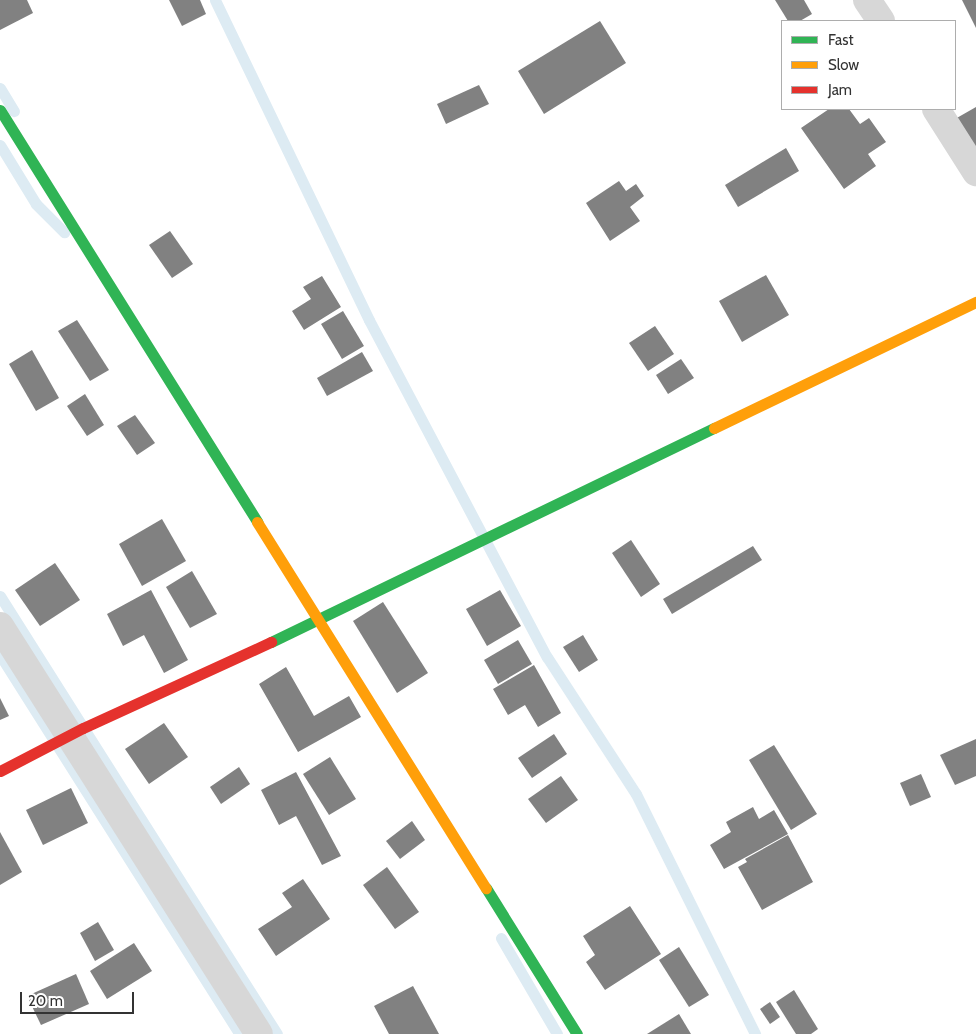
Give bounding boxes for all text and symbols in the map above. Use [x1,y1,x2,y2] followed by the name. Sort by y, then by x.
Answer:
[781,20,956,110] legend
[828,31,853,49] text: Fast
[828,56,859,74] text: Slow
[828,81,852,99] text: Jam
[22,982,136,1014] scale bar
[28,992,63,1010] text: 20 m

